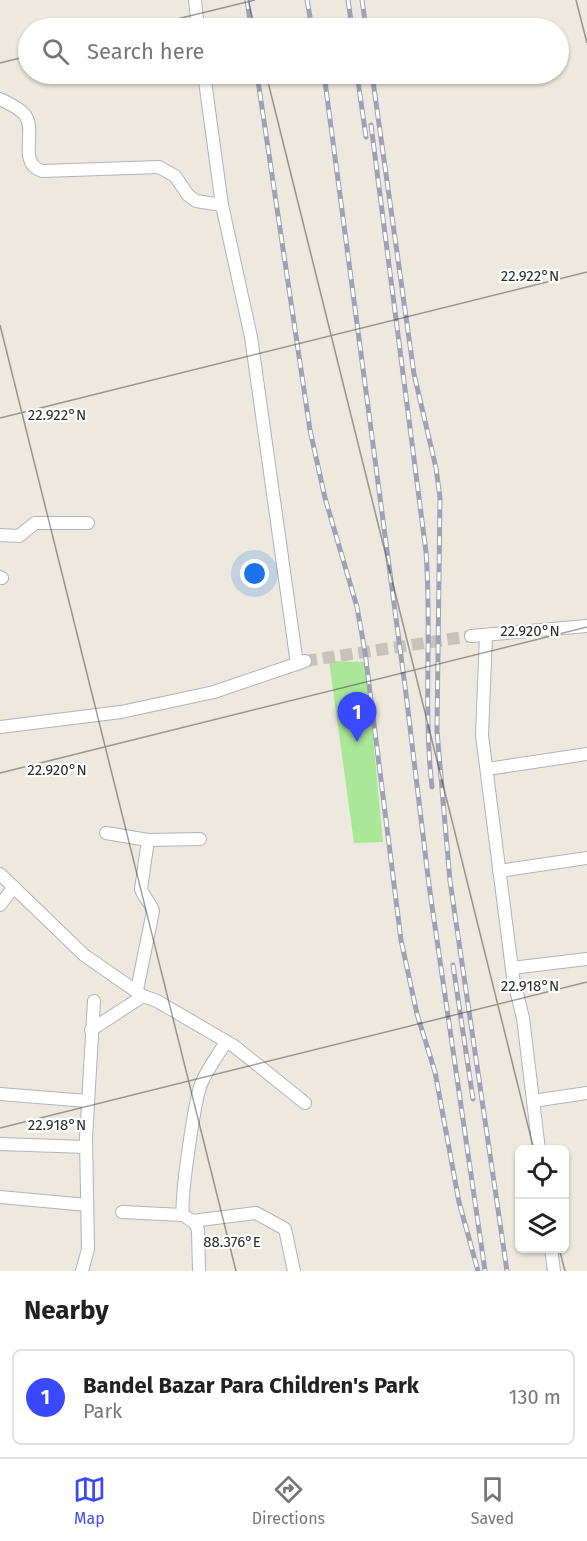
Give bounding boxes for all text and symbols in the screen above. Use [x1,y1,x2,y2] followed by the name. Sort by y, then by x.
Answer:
[18,18,569,84] search box
[39,35,72,68] icon: search
[87,38,205,65] text: Search here
[501,267,559,285] text: 22.922°N
[28,406,86,424] text: 22.922°N
[240,559,269,588] your location
[500,622,560,640] text: 22.920°N
[338,692,376,742] pin: 1
[27,761,87,779] text: 22.920°N
[501,977,559,995] text: 22.918°N
[28,1116,86,1134] text: 22.918°N
[515,1145,569,1253] map controls
[515,1145,569,1199] button: locate
[515,1199,569,1253] button: layers
[203,1233,261,1251] text: 88.376°E
[24,1295,109,1326] text: Nearby
[83,1372,419,1399] text: Bandel Bazar Para Children's Park
[41,1385,50,1409] text: 1
[509,1385,561,1409] text: 130 m
[83,1399,122,1423] text: Park
[73,1473,106,1528] tab: Map
[252,1473,325,1528] tab: Directions
[471,1473,514,1528] tab: Saved

